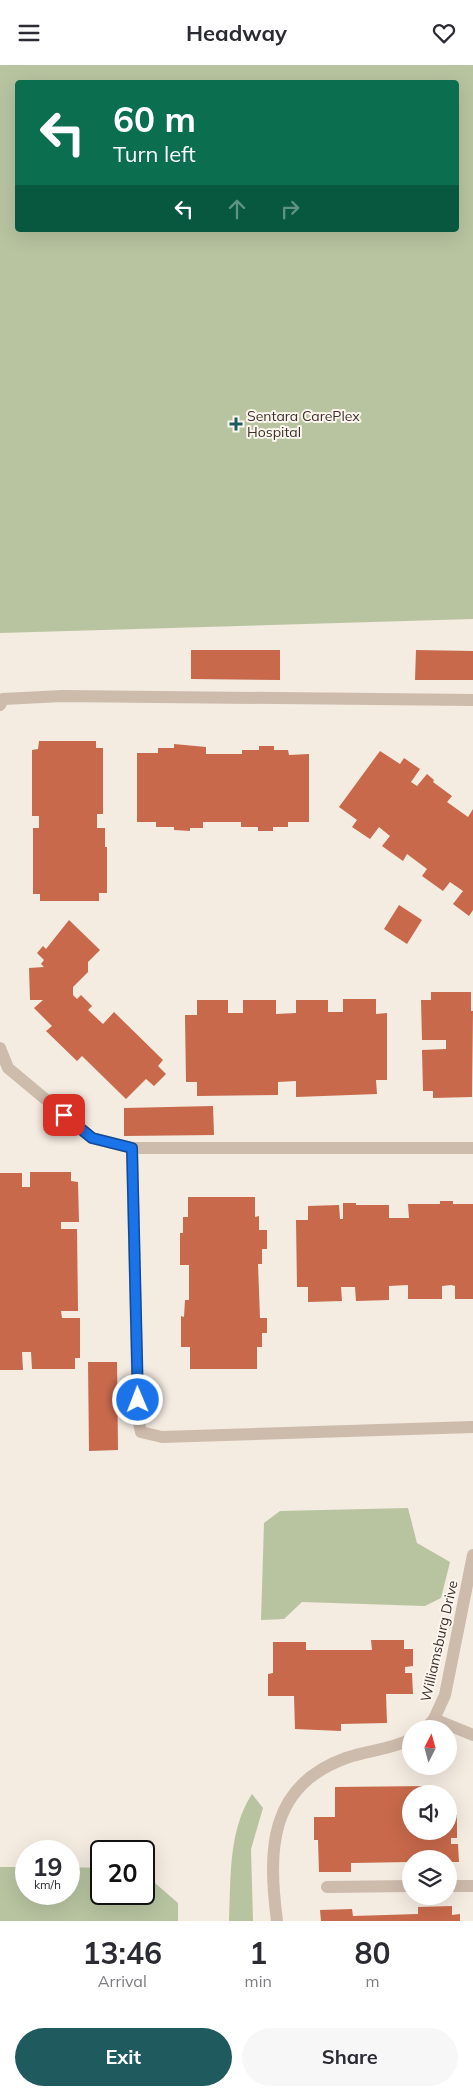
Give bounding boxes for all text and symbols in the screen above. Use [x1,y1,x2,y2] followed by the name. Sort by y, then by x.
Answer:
[15,19,43,47] icon: menu
[186,19,287,47] text: Headway
[430,19,458,47] icon: heart
[113,97,196,141] text: 60 m
[30,100,95,165] icon: left
[113,140,196,168] text: Turn left
[170,195,198,223] icon: left
[223,195,251,223] icon: ahead
[276,195,304,223] icon: right
[247,407,360,441] place label: Sentara CarePlex Hospital
[229,417,243,431] marker: Sentara CarePlex Hospital
[43,1094,85,1136] pin
[50,1101,78,1129] icon: arrive
[111,1373,163,1425] position arrow
[416,1579,462,1703] street label: Williamsburg Drive
[402,1720,458,1775] north arrow
[402,1720,457,1905] map controls
[402,1785,457,1840] button: sound
[90,1840,155,1905] speed limit sign: 20
[402,1850,457,1905] button: layers
[32,1851,63,1882] text: 19
[34,1877,61,1892] text: km/h
[83,1934,162,1972] text: 13:46
[249,1934,267,1972] text: 1
[354,1934,390,1972] text: 80
[98,1971,147,1991] text: Arrival
[245,1971,272,1991] text: min
[365,1971,379,1991] text: m
[15,2028,232,2086] button: Exit
[242,2028,458,2086] button: Share

